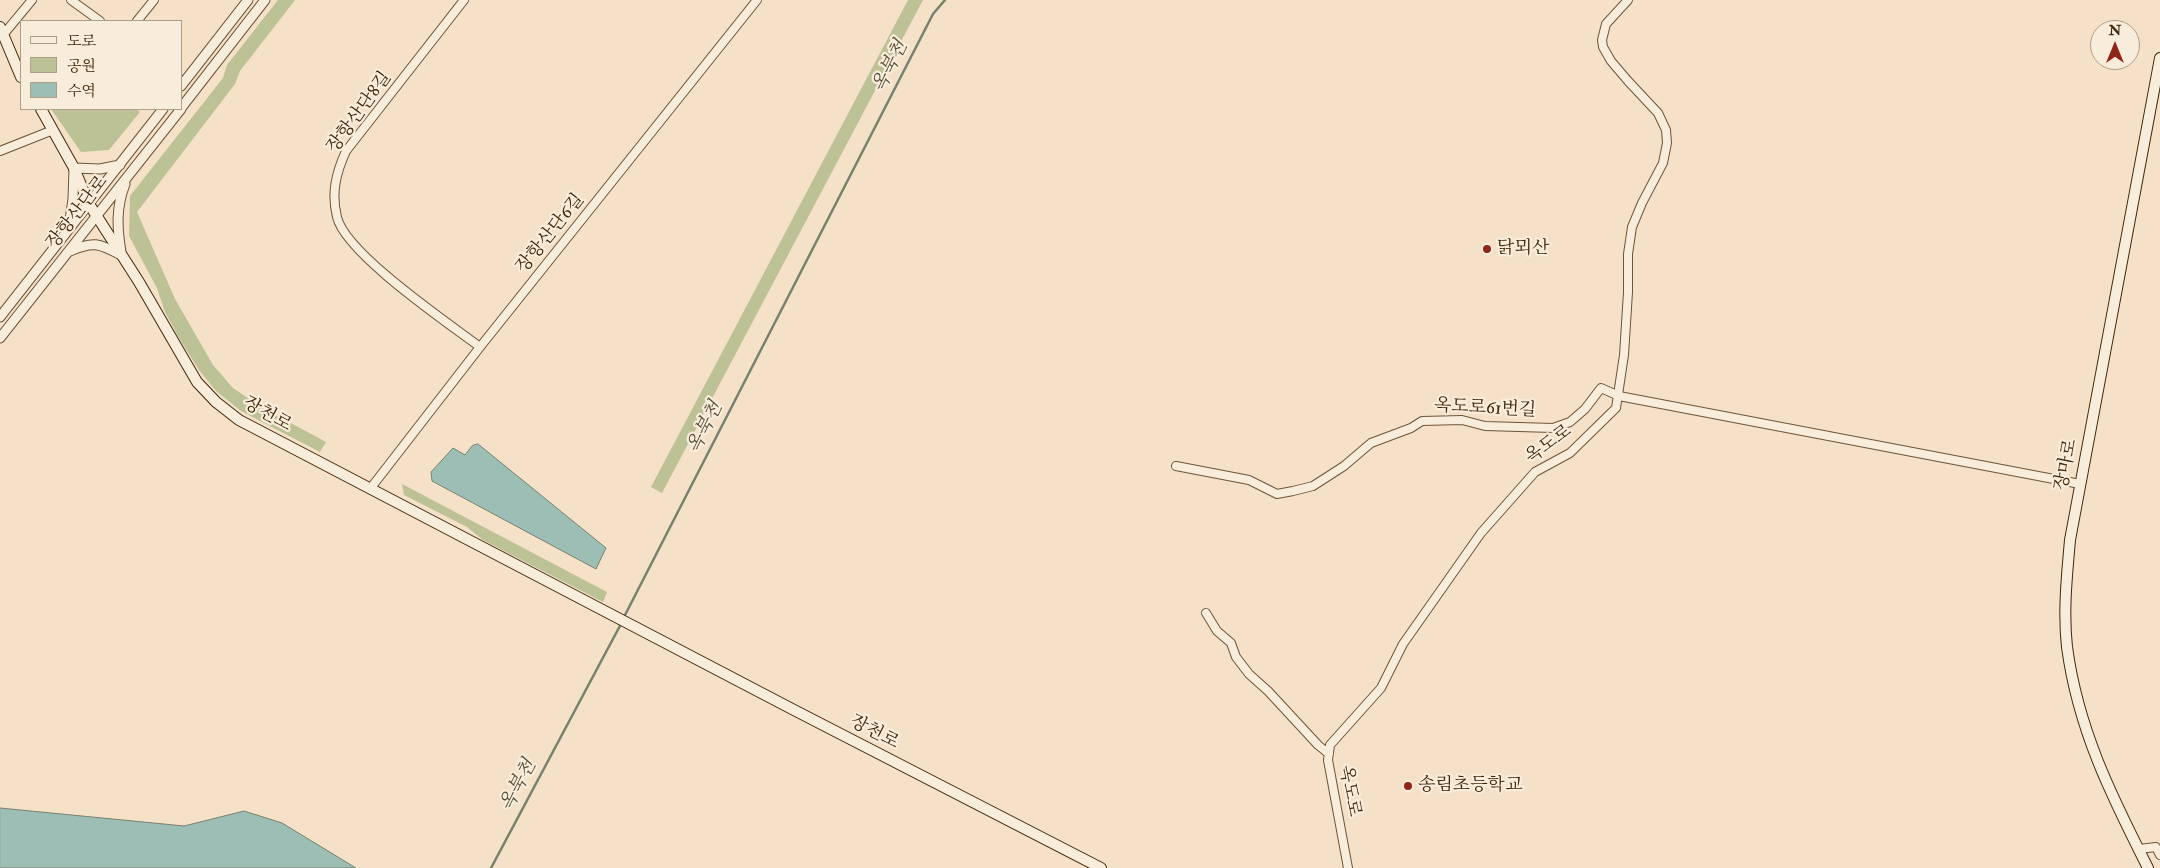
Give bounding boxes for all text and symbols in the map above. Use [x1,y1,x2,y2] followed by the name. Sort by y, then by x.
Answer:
[20,20,182,110] legend
[2090,20,2140,70] north arrow
[2109,22,2121,39] text: N
[67,32,96,51] text: 도로
[868,37,914,97] water label: 옥북천
[67,57,96,76] text: 공원
[323,68,397,158] street label: 장항산단8길
[67,82,96,101] text: 수역
[43,172,113,254] street label: 장항산단로
[512,190,590,278] street label: 장항산단6길
[1497,238,1549,260] place label: 닭뫼산
[1481,243,1493,255] marker: 닭뫼산
[239,393,295,437] street label: 장천로
[1433,396,1537,422] street label: 옥도로61번길
[683,398,729,458] water label: 옥북천
[1522,421,1576,469] street label: 옥도로
[2051,437,2083,493] street label: 장마로
[846,712,902,754] street label: 장천로
[496,756,542,816] water label: 옥북천
[1333,763,1365,819] street label: 옥도로
[1418,775,1522,797] place label: 송림초등학교
[1402,780,1414,792] marker: 송림초등학교

